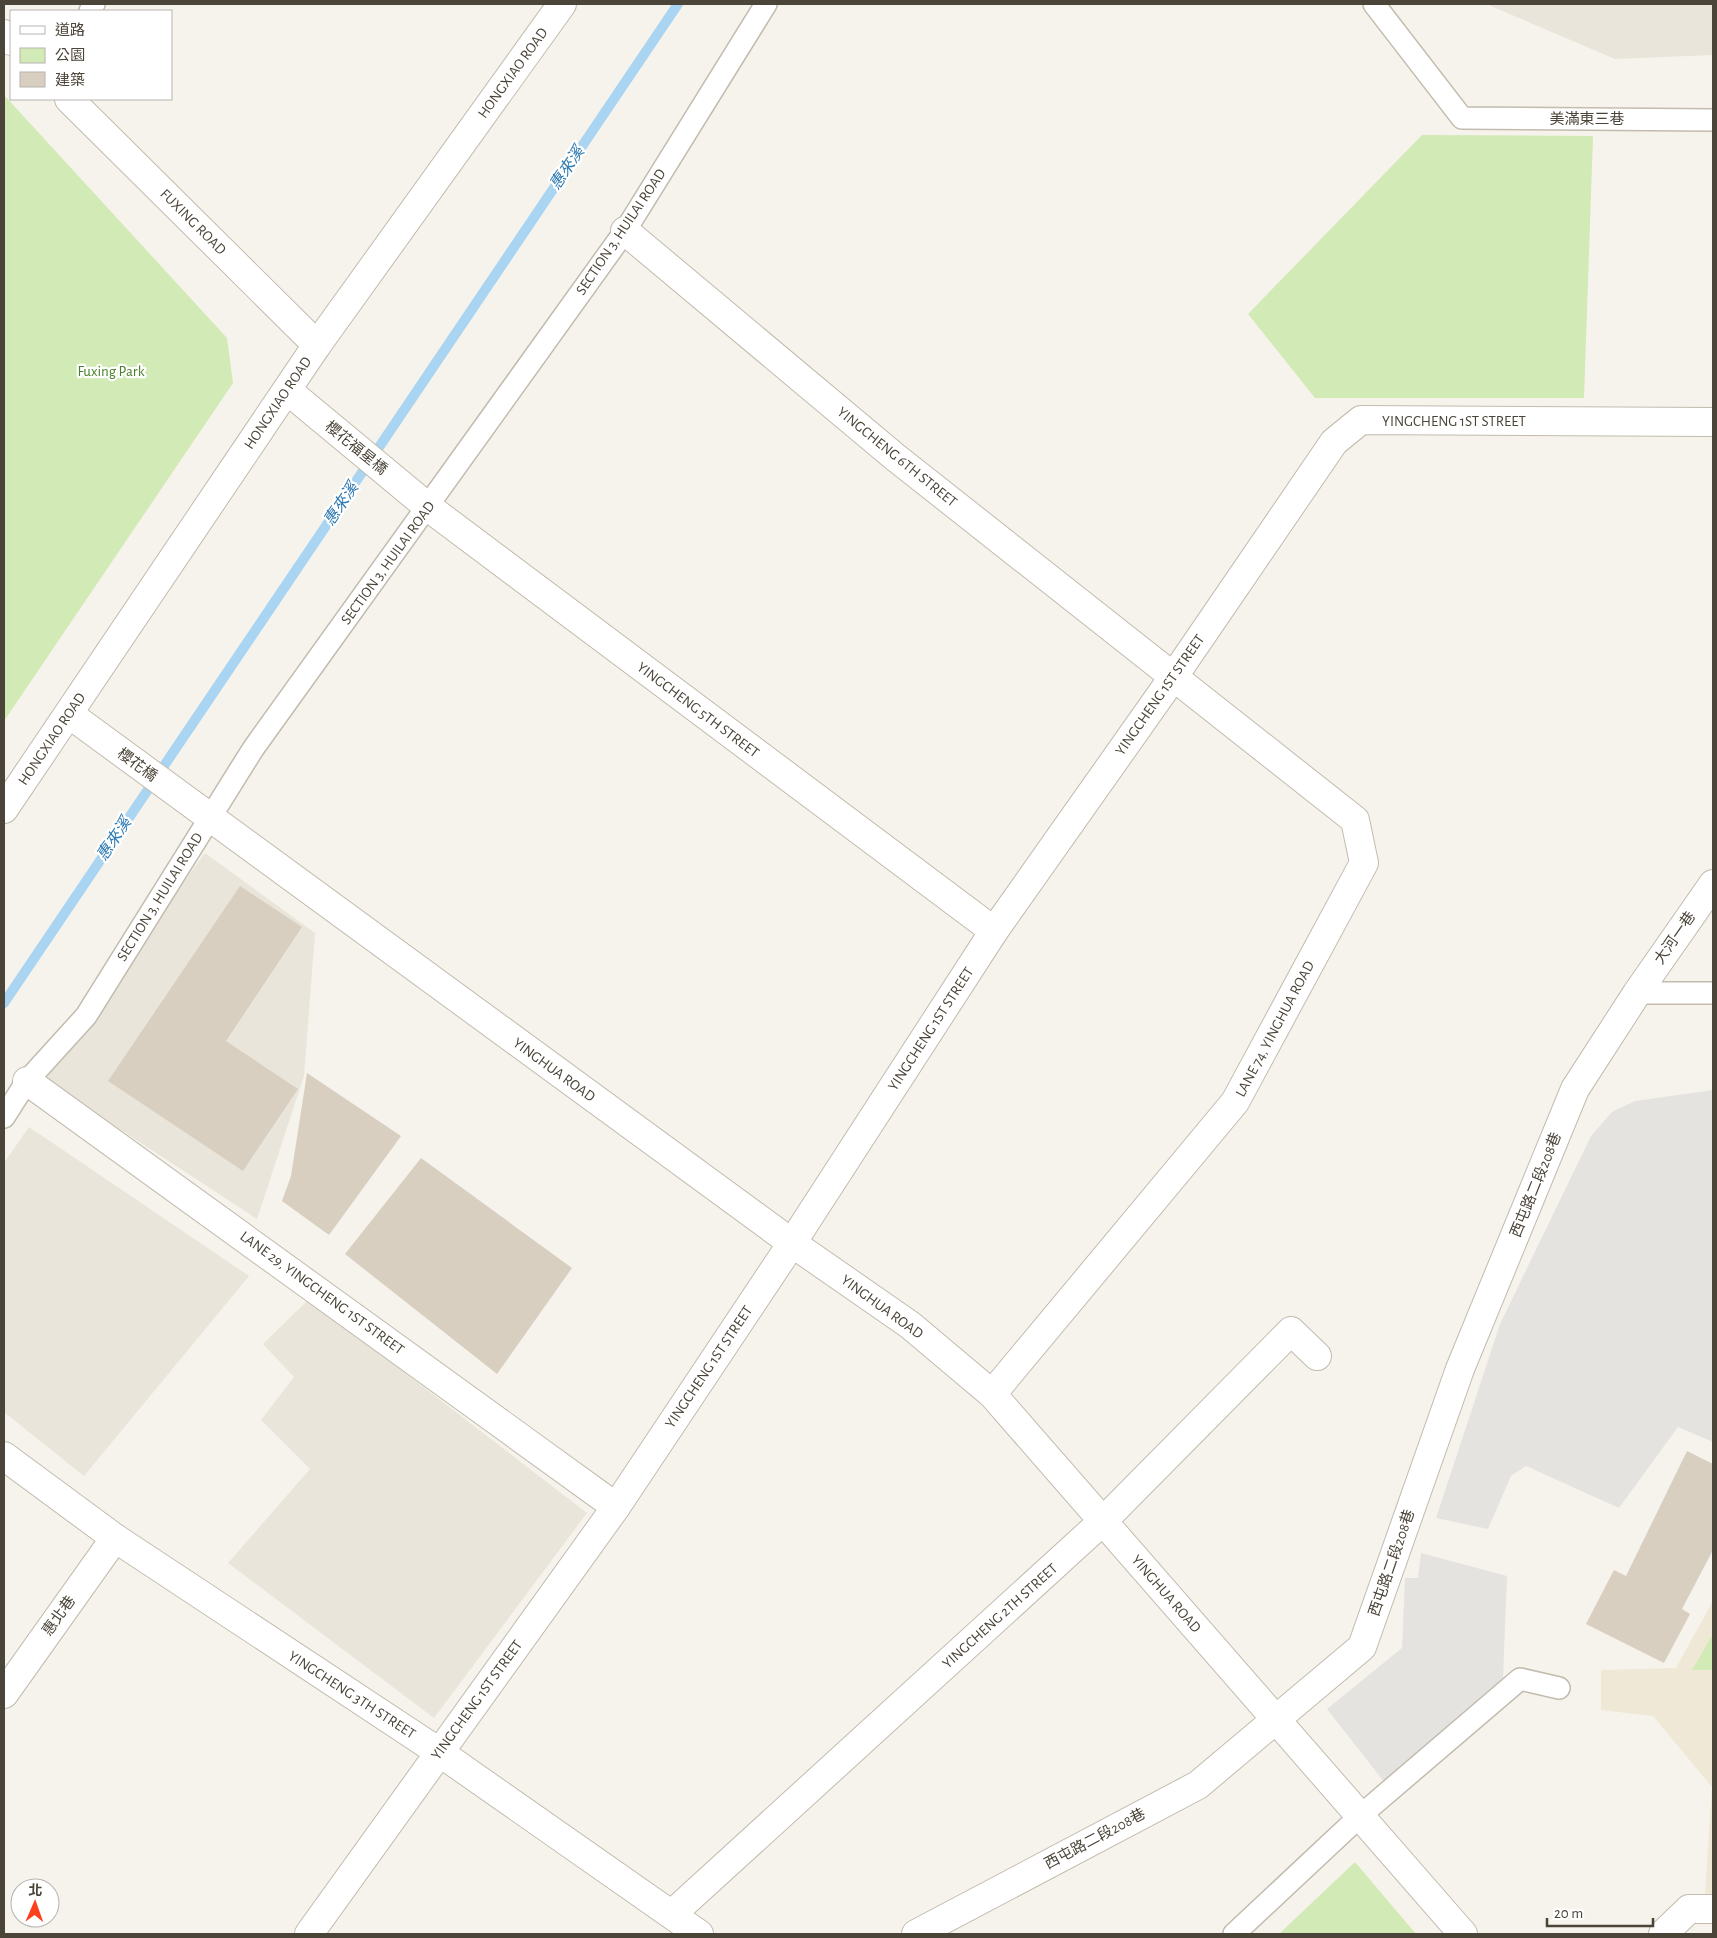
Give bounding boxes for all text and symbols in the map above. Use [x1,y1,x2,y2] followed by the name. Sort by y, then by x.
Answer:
[10,10,172,100] legend
[55,22,85,38] text: 道路
[475,25,551,121] street label: HONGXIAO ROAD
[55,48,85,63] text: 公園
[55,72,85,88] text: 建築
[1549,111,1625,127] street label: 美滿東三巷
[546,141,588,192] water label: 惠來溪
[573,166,669,298] street label: SECTION 3, HUILAI ROAD
[157,186,229,258] street label: FUXING ROAD
[242,354,315,452] street label: HONGXIAO ROAD
[77,364,145,379] park label: Fuxing Park
[834,404,960,510] street label: YINGCHENG 6TH STREET
[1382,414,1527,429] street label: YINGCHENG 1ST STREET
[322,418,390,477] street label: 櫻花福星橋
[320,477,362,528] water label: 惠來溪
[338,498,438,627] street label: SECTION 3, HUILAI ROAD
[1113,631,1208,758] street label: YINGCHENG 1ST STREET
[634,659,762,761] street label: YINGCHENG 5TH STREET
[16,690,89,788] street label: HONGXIAO ROAD
[114,745,160,784] street label: 櫻花橋
[93,812,135,863] water label: 惠來溪
[114,830,206,964] street label: SECTION 3, HUILAI ROAD
[1651,909,1698,967] street label: 大河一巷
[1233,958,1317,1099] street label: LANE 74, YINGHUA ROAD
[886,964,977,1093] street label: YINGCHENG 1ST STREET
[510,1035,598,1105] street label: YINGHUA ROAD
[1507,1130,1564,1240] street label: 西屯路二段208巷
[237,1229,407,1358] street label: LANE 29, YINGCHENG 1ST STREET
[838,1272,926,1342] street label: YINGHUA ROAD
[663,1303,756,1431] street label: YINGCHENG 1ST STREET
[1366,1507,1417,1618] street label: 西屯路二段208巷
[1128,1552,1204,1636] street label: YINGHUA ROAD
[940,1560,1061,1671] street label: YINGCHENG 2TH STREET
[38,1592,78,1639] street label: 惠北巷
[429,1637,526,1763] street label: YINGCHENG 1ST STREET
[286,1648,419,1742] street label: YINGCHENG 3TH STREET
[1042,1805,1148,1872] street label: 西屯路二段208巷
[10,1878,60,1928] north arrow
[28,1883,43,1898] text: 北
[1547,1896,1653,1928] scale bar
[1554,1906,1583,1921] text: 20 m

